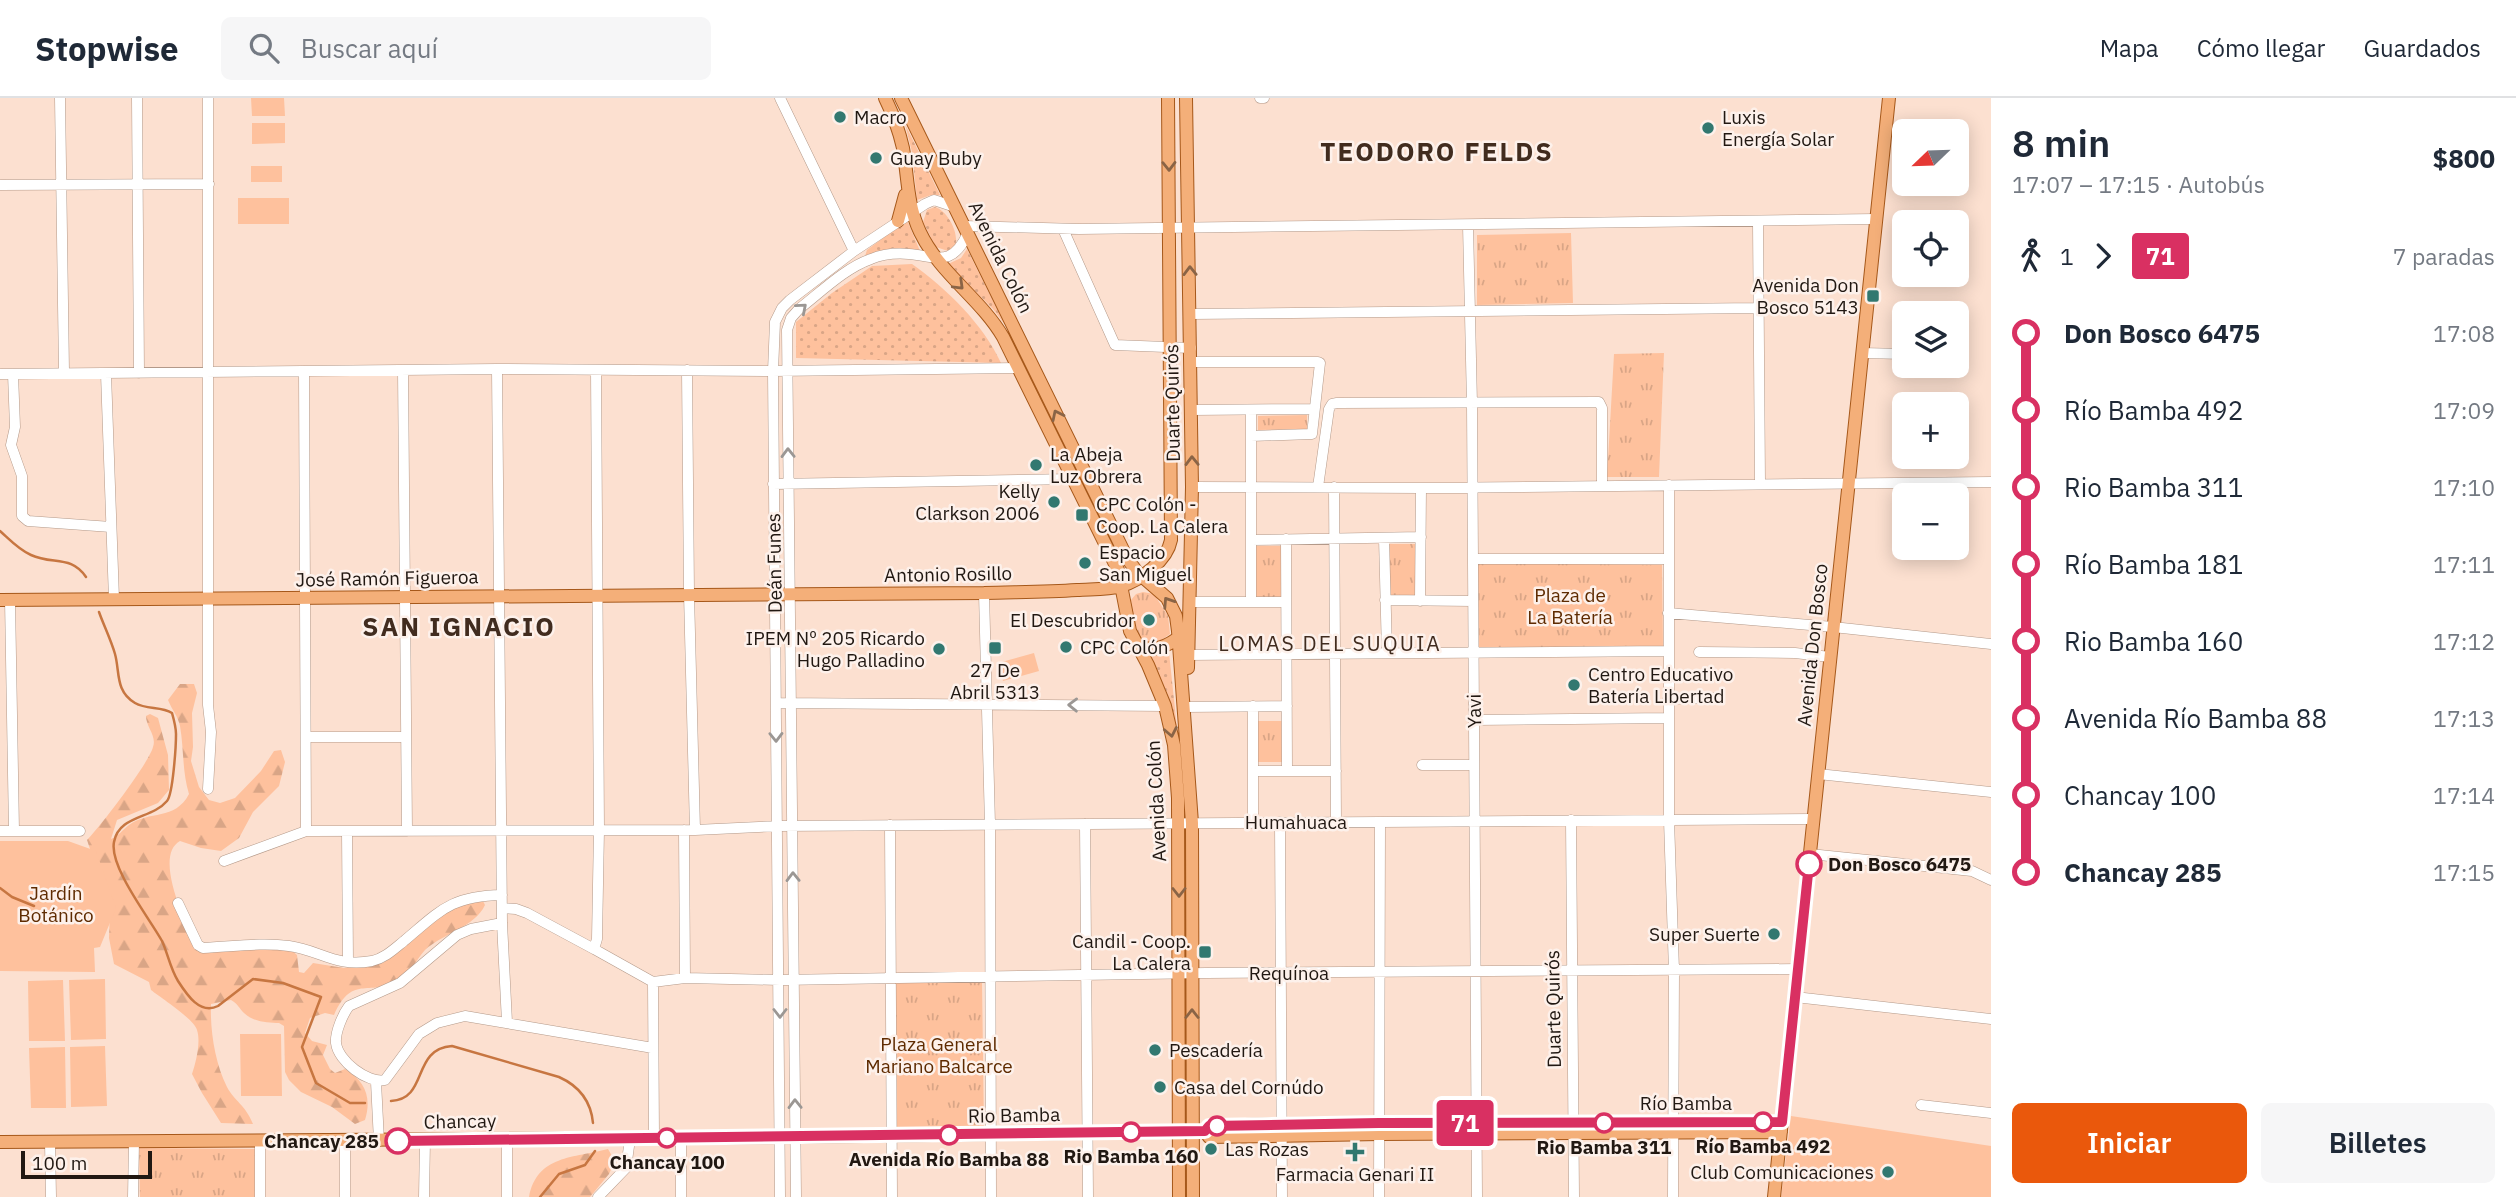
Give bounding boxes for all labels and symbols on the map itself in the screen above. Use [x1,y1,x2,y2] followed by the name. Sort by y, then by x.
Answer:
[854,105,907,129] place label: Macro
[1722,105,1834,151] place label: Luxis Energía Solar
[832,109,848,125] marker: Macro
[1892,119,1969,196] north arrow
[1700,120,1716,136] marker: Luxis Energía Solar
[1320,134,1554,168] district label: TEODORO FELDS
[890,146,982,170] place label: Guay Buby
[868,150,884,166] marker: Guay Buby
[1162,161,1177,172] one-way arrow
[964,197,1038,317] street label: Avenida Colón
[1182,265,1198,275] one-way arrow
[1752,273,1859,319] place label: Avenida Don Bosco 5143
[951,277,964,290] one-way arrow
[1865,288,1881,304] marker: Avenida Don Bosco 5143
[794,304,807,316] one-way arrow
[1159,344,1185,462] street label: Duarte Quirós
[1051,410,1065,422] one-way arrow
[1050,442,1142,488] place label: La Abeja Luz Obrera
[780,448,796,458] one-way arrow
[1184,455,1200,466] one-way arrow
[1028,457,1044,473] marker: La Abeja Luz Obrera
[915,479,1041,525] place label: Kelly Clarkson 2006
[1096,492,1228,538] place label: CPC Colón - Coop. La Calera
[1046,494,1062,510] marker: Kelly Clarkson 2006
[1074,507,1090,523] marker: CPC Colón - Coop. La Calera
[761,513,787,613] street label: Deán Funes
[1099,540,1192,586] place label: Espacio San Miguel
[1077,555,1093,571] marker: Espacio San Miguel
[884,561,1012,587] street label: Antonio Rosillo
[1792,562,1832,728] street label: Avenida Don Bosco
[295,564,479,592] street label: José Ramón Figueroa
[1527,583,1613,629] park label: Plaza de La Batería
[1164,597,1177,610] one-way arrow
[1010,608,1135,632] place label: El Descubridor
[362,609,556,643] district label: SAN IGNACIO
[1141,612,1157,628] marker: El Descubridor
[746,626,925,672] place label: IPEM Nº 205 Ricardo Hugo Palladino
[1218,629,1442,657] district label: LOMAS DEL SUQUIA
[1080,635,1169,659] place label: CPC Colón
[1058,639,1074,655] marker: CPC Colón
[987,640,1003,656] marker: 27 De Abril 5313
[931,641,947,657] marker: IPEM Nº 205 Ricardo Hugo Palladino
[950,658,1040,704] place label: 27 De Abril 5313
[1588,662,1733,708] place label: Centro Educativo Batería Libertad
[1566,677,1582,693] marker: Centro Educativo Batería Libertad
[1462,694,1486,728] street label: Yavi
[1067,697,1077,713] one-way arrow
[1163,726,1178,738] one-way arrow
[769,732,784,743] one-way arrow
[1141,740,1171,862] street label: Avenida Colón
[1245,810,1347,834] street label: Humahuaca
[1796,851,1822,877] marker: Don Bosco 6475
[1828,852,1971,876] place label: Don Bosco 6475
[785,871,800,882] one-way arrow
[18,881,94,927] park label: Jardín Botánico
[1171,887,1187,897] one-way arrow
[1649,922,1760,946] place label: Super Suerte
[1766,926,1782,942] marker: Super Suerte
[1072,929,1191,975] place label: Candil - Coop. La Calera
[1197,944,1213,960] marker: Candil - Coop. La Calera
[1540,950,1566,1068] street label: Duarte Quirós
[1249,961,1329,985] street label: Requínoa
[1185,1008,1200,1019] one-way arrow
[772,1009,788,1019] one-way arrow
[865,1032,1013,1078] park label: Plaza General Mariano Balcarce
[1169,1038,1263,1062] place label: Pescadería
[1147,1042,1163,1058] marker: Pescadería
[1174,1075,1324,1099] place label: Casa del Cornúdo
[1152,1079,1168,1095] marker: Casa del Cornúdo
[1640,1091,1732,1115] street label: Río Bamba
[787,1099,803,1109] one-way arrow
[1434,1100,1496,1146] line badge: 71
[968,1102,1060,1128] street label: Rio Bamba
[423,1108,497,1134] street label: Chancay
[1753,1112,1773,1132] marker: Río Bamba 492
[1594,1113,1614,1133] marker: Rio Bamba 311
[1207,1116,1227,1136] unlabelled marker
[1121,1122,1141,1142] marker: Rio Bamba 160
[939,1125,959,1145] marker: Avenida Río Bamba 88
[385,1128,411,1154] marker: Chancay 285
[657,1128,677,1148] marker: Chancay 100
[264,1129,379,1153] place label: Chancay 285
[1696,1134,1830,1158] place label: Río Bamba 492
[1537,1135,1672,1159] place label: Rio Bamba 311
[1225,1137,1309,1161] place label: Las Rozas
[1203,1141,1219,1157] marker: Las Rozas
[1064,1144,1198,1168] place label: Rio Bamba 160
[1347,1144,1363,1160] marker: Farmacia Genari II
[849,1147,1049,1171] place label: Avenida Río Bamba 88
[21,1148,152,1180] scale bar
[609,1150,725,1174] place label: Chancay 100
[1690,1160,1874,1184] place label: Club Comunicaciones
[1276,1162,1434,1186] place label: Farmacia Genari II
[1880,1164,1896,1180] marker: Club Comunicaciones

